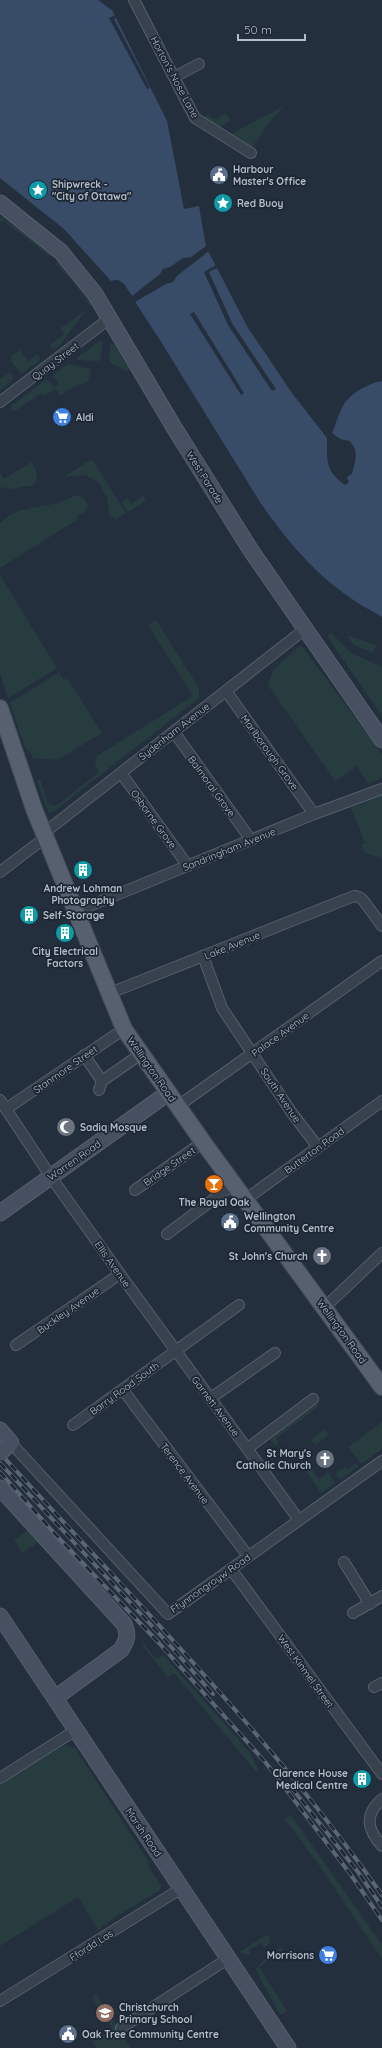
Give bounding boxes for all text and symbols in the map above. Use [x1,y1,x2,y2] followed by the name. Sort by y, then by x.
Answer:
[238,16,305,42] scale bar
[244,22,272,37] text: 50 m
[148,34,202,121] street label: Horton's Nose Lane
[233,163,306,188] place label: Harbour Master's Office
[208,164,230,186] public building icon: Harbour Master's Office
[52,178,132,203] place label: Shipwreck - "City of Ottawa"
[27,179,49,201] place icon: Shipwreck - "City of Ottawa"
[212,192,234,214] place icon: Red Buoy
[237,197,283,210] place label: Red Buoy
[29,339,82,383] street label: Quay Street
[51,406,73,428] supermarket icon: Aldi
[76,411,94,424] place label: Aldi
[183,449,226,506] street label: West Parade
[136,699,213,763] street label: Sydenham Avenue
[238,712,301,793] street label: Marlborough Grove
[185,753,238,820] street label: Balmoral Grove
[128,787,180,852] street label: Osborne Grove
[181,825,278,874] street label: Sandringham Avenue
[72,859,94,881] building icon: Andrew Lohman Photography
[44,882,122,907] place label: Andrew Lohman Photography
[18,904,40,926] building icon: Self-Storage
[43,909,105,922] place label: Self-Storage
[54,922,76,944] building icon: City Electrical Factors
[202,928,262,963] street label: Lake Avenue
[32,945,98,970] place label: City Electrical Factors
[249,1009,312,1060] street label: Palace Avenue
[124,1034,179,1104] street label: Wellington Road
[31,1042,100,1096] street label: Stanmore Street
[257,1065,304,1125] street label: South Avenue
[55,1116,77,1138] mosque icon: Sadiq Mosque
[80,1121,147,1134] place label: Sadiq Mosque
[282,1124,347,1177] street label: Butterton Road
[45,1137,103,1184] street label: Warren Road
[141,1143,198,1189] street label: Bridge Street
[203,1173,225,1195] bar icon: The Royal Oak
[178,1196,250,1209] place label: The Royal Oak
[244,1210,334,1235] place label: Wellington Community Centre
[219,1211,241,1233] public building icon: Wellington Community Centre
[92,1238,134,1290] street label: Ellis Avenue
[311,1245,333,1267] church icon: St John's Church
[229,1250,308,1263] place label: St John's Church
[35,1284,102,1337] street label: Buckley Avenue
[314,1296,369,1366] street label: Wellington Road
[87,1359,162,1418] street label: Barry Road South
[189,1374,243,1439] street label: Garnett Avenue
[157,1440,212,1507] street label: Terence Avenue
[236,1447,311,1472] place label: St Mary's Catholic Church
[314,1448,336,1470] church icon: St Mary's Catholic Church
[168,1551,253,1616] street label: Ffynnongroyw Road
[275,1632,337,1711] street label: West Kinmel Street
[273,1767,348,1792] place label: Clarence House Medical Centre
[351,1768,373,1790] building icon: Clarence House Medical Centre
[123,1805,165,1859] street label: Marsh Road
[67,1927,116,1964] street label: Ffordd Las
[317,1944,339,1966] supermarket icon: Morrisons
[267,1949,314,1962] place label: Morrisons
[119,2001,192,2026] place label: Christchurch Primary School
[94,2002,116,2024] school or university icon: Christchurch Primary School
[57,2023,79,2045] public building icon: Oak Tree Community Centre
[82,2028,219,2041] place label: Oak Tree Community Centre

